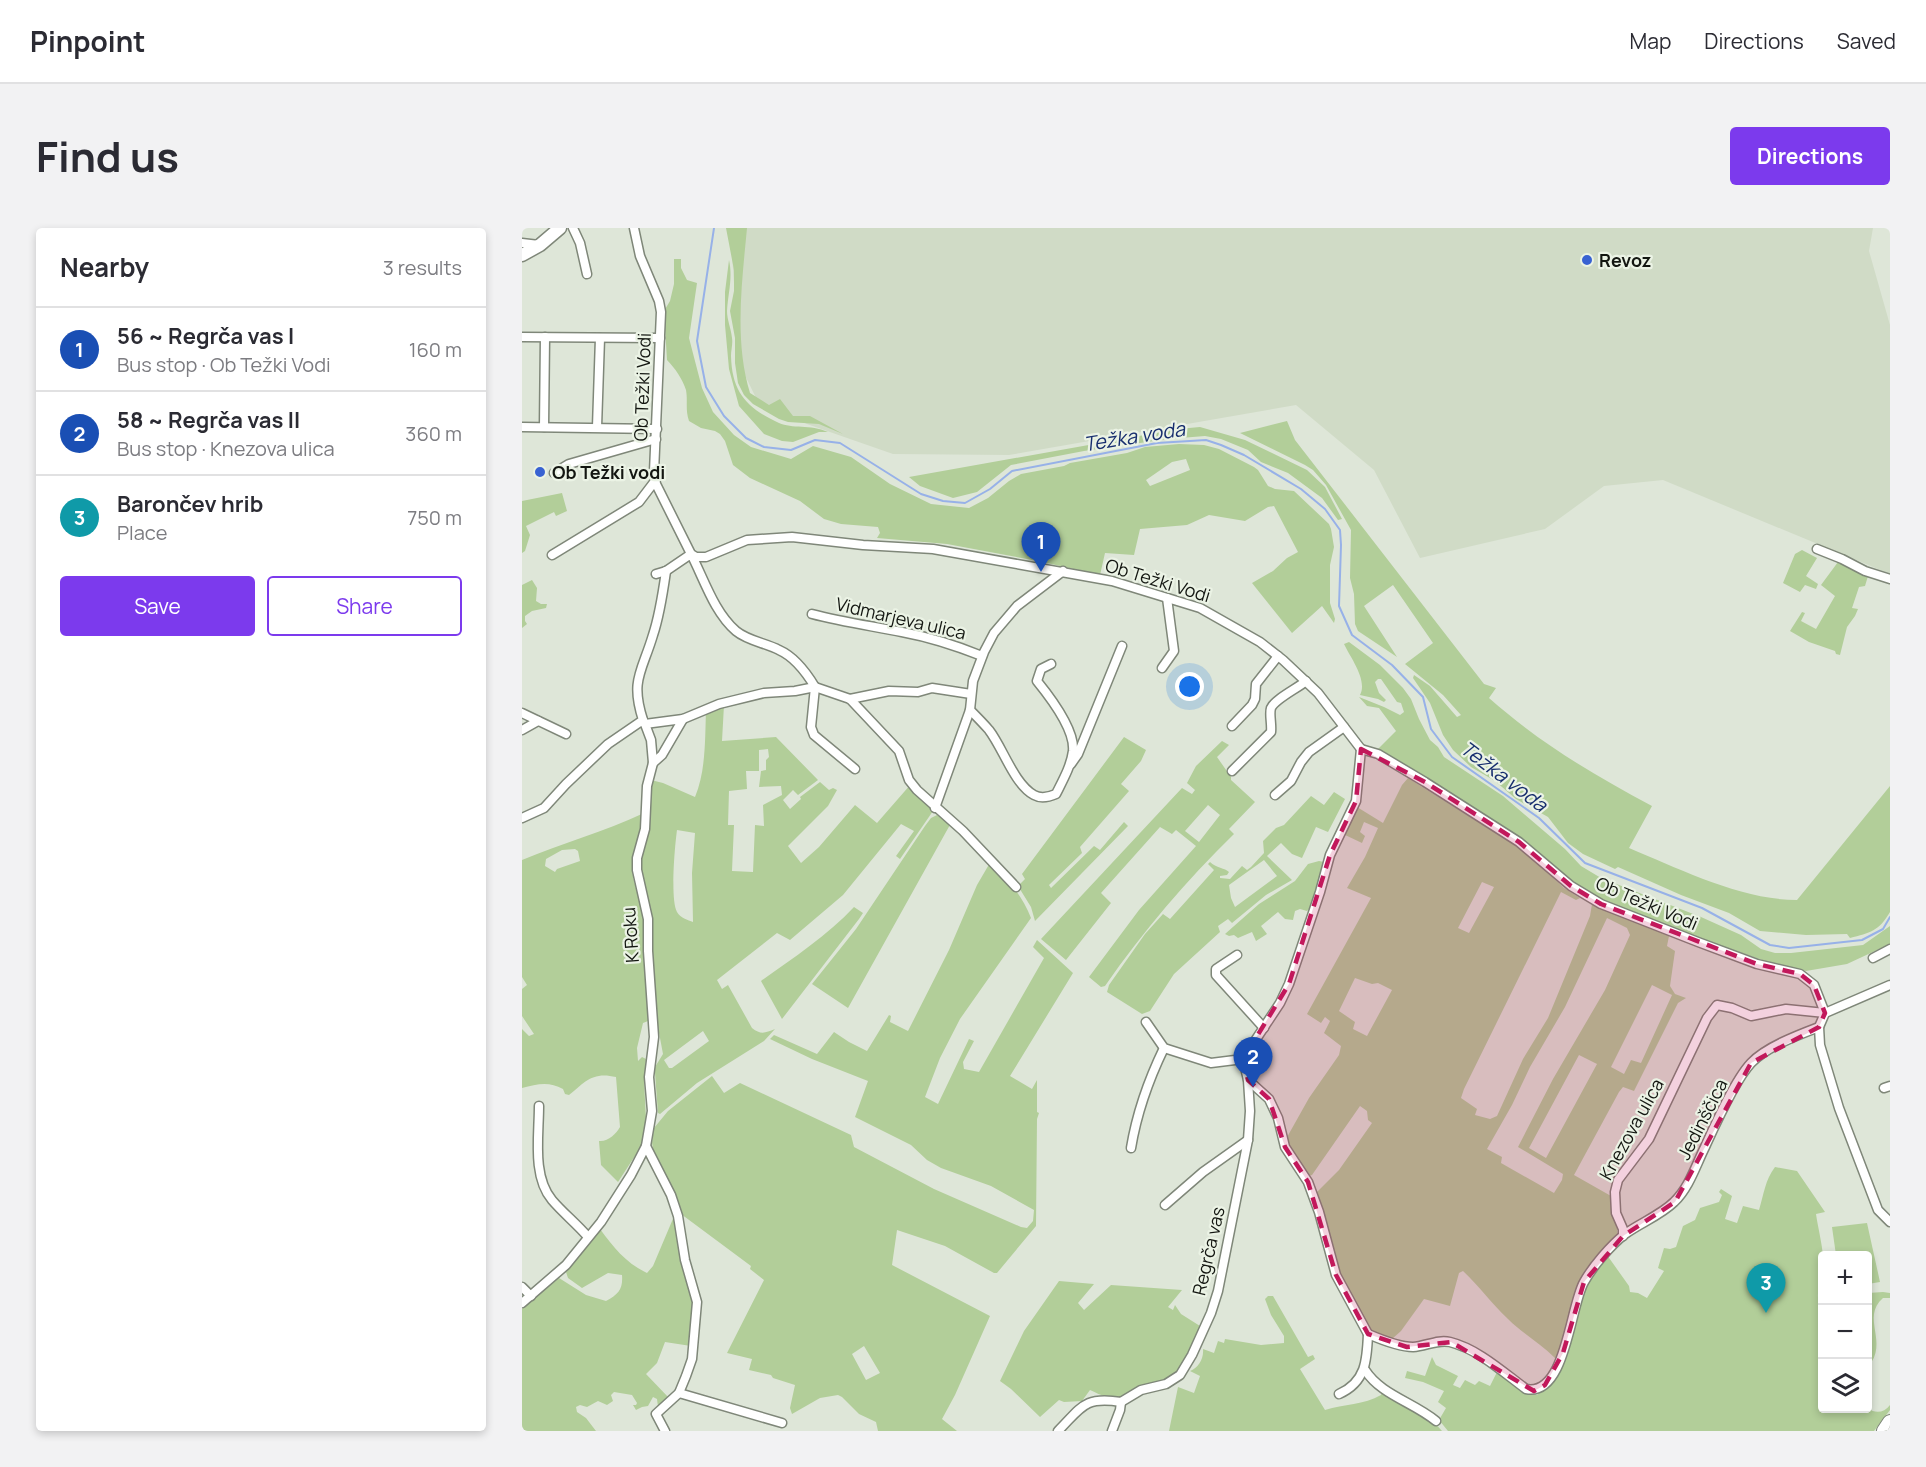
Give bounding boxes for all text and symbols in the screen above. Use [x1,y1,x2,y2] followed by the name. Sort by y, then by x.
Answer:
[30,22,145,60] text: Pinpoint
[1630,27,1671,55] text: Map
[1704,27,1804,55] text: Directions
[1837,27,1896,55] text: Saved
[36,127,179,185] text: Find us
[1730,127,1890,185] button: Directions
[1599,248,1651,272] place label: Revoz
[60,249,149,285] text: Nearby
[1580,253,1594,267] marker: Revoz
[383,254,462,281] text: 3 results
[117,321,294,351] text: 56 ~ Regrča vas I
[628,332,656,442] street label: Ob Težki Vodi
[75,336,84,363] text: 1
[409,336,462,363] text: 160 m
[117,351,331,378] text: Bus stop · Ob Težki Vodi
[117,405,300,435] text: 58 ~ Regrča vas II
[1081,415,1187,457] water label: Težka voda
[74,420,85,447] text: 2
[405,420,462,447] text: 360 m
[117,435,335,462] text: Bus stop · Knezova ulica
[552,460,665,484] place label: Ob Težki vodi
[533,465,547,479] marker: Ob Težki vodi
[117,489,263,519] text: Barončev hrib
[74,504,85,531] text: 3
[407,504,462,531] text: 750 m
[117,519,167,546] text: Place
[1022,522,1060,572] pin: 1
[1103,553,1213,607] street label: Ob Težki Vodi
[60,576,255,636] button: Save
[267,576,462,636] button: Share
[834,591,968,645] street label: Vidmarjeva ulica
[1175,672,1204,701] your location
[1455,734,1554,818] water label: Težka voda
[1592,871,1702,935] street label: Ob Težki Vodi
[616,906,644,964] street label: K Roku
[1234,1038,1272,1087] pin: 2
[1593,1074,1669,1184] street label: Knezova ulica
[1671,1074,1733,1164] street label: Jedinščica
[1186,1204,1230,1298] street label: Regrča vas
[1818,1251,1872,1413] map controls
[1818,1251,1872,1305] button: +
[1746,1264,1786,1313] pin: 3
[1818,1305,1872,1359] button: −
[1818,1359,1872,1413] button: layers

